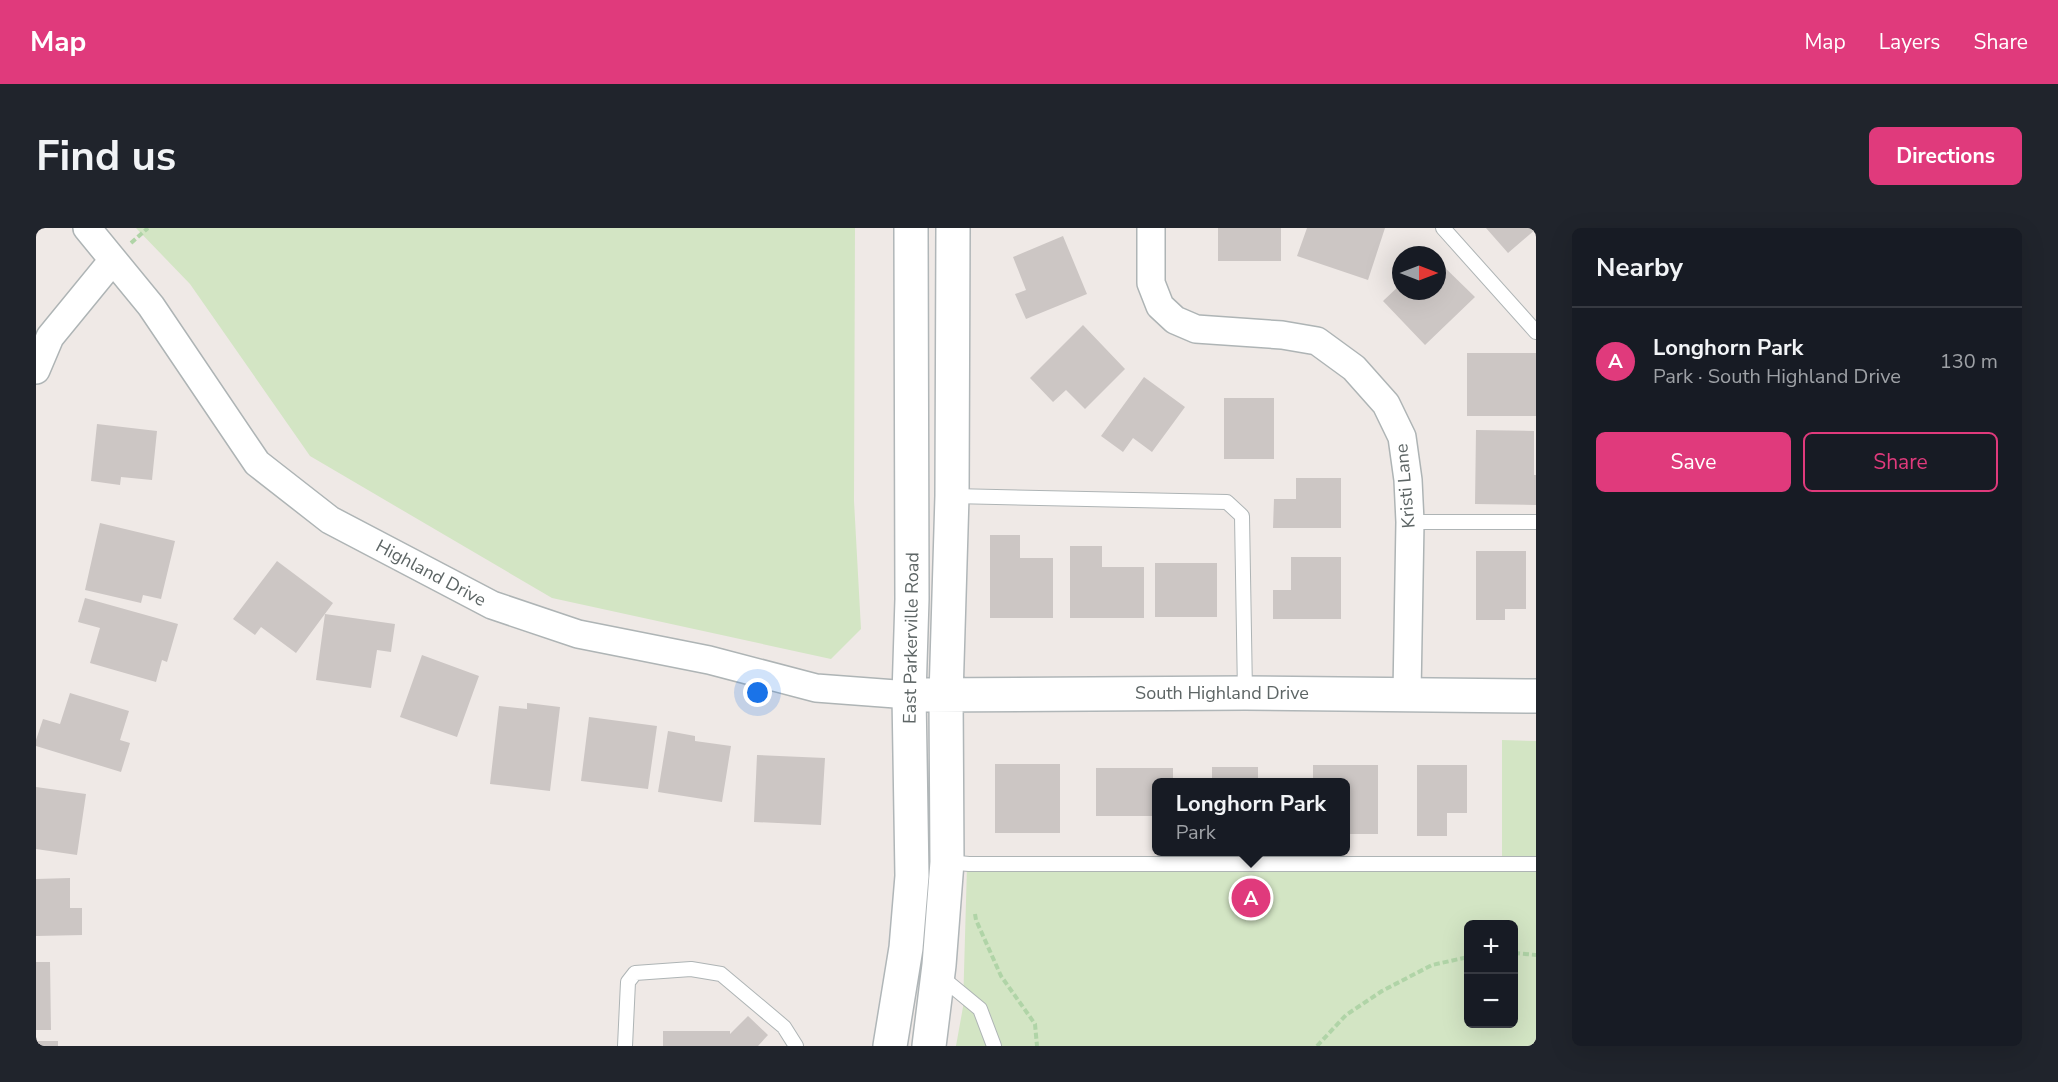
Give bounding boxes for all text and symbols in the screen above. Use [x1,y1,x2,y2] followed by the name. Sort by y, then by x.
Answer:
[30,23,86,61] text: Map
[1804,28,1846,56] text: Map
[1879,28,1940,56] text: Layers
[1973,28,2028,56] text: Share
[1869,127,2022,185] button: Directions
[36,128,176,185] text: Find us
[1392,246,1446,300] north arrow
[1596,250,1683,285] text: Nearby
[1653,333,1803,363] text: Longhorn Park
[1608,348,1623,375] text: A
[1940,348,1998,375] text: 130 m
[1653,363,1901,390] text: Park · South Highland Drive
[1596,432,1791,492] button: Save
[1803,432,1998,492] button: Share
[1389,443,1421,529] street label: Kristi Lane
[372,534,490,612] street label: Highland Drive
[898,552,924,724] street label: East Parkerville Road
[743,678,772,707] your location
[1135,681,1309,705] street label: South Highland Drive
[1152,778,1350,856] popup
[1176,789,1326,819] text: Longhorn Park
[1176,819,1216,846] text: Park
[1232,876,1270,920] pin: A
[1464,920,1518,1028] map controls
[1464,920,1518,974] button: +
[1464,974,1518,1028] button: −

